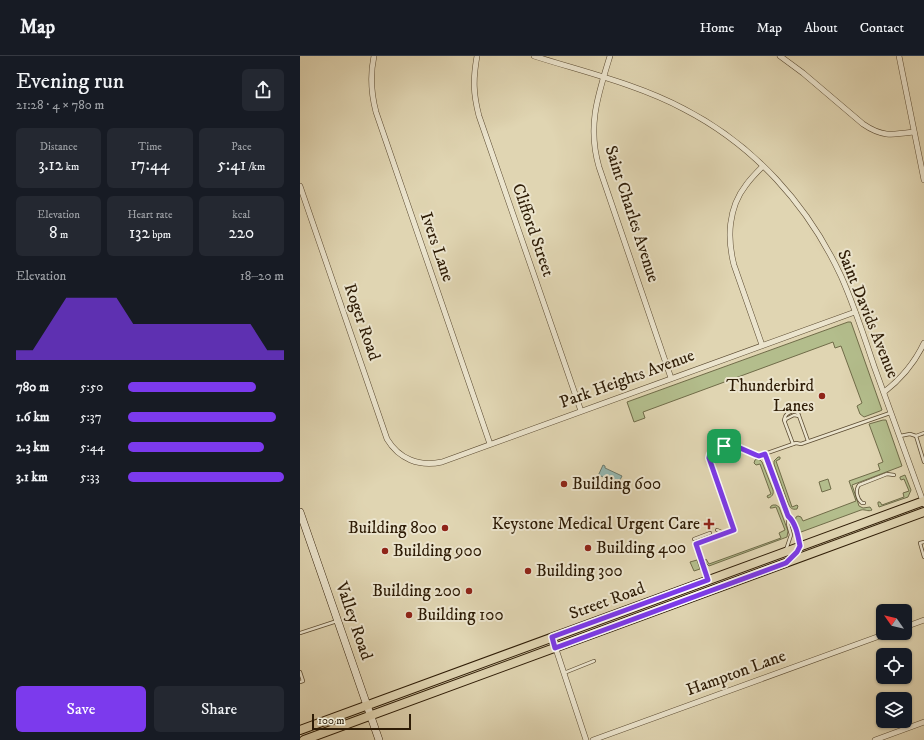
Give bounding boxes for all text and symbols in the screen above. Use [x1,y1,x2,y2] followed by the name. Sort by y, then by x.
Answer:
[20,16,55,39] text: Map
[700,19,734,37] text: Home
[756,19,782,37] text: Map
[804,19,838,37] text: About
[860,19,904,37] text: Contact
[16,68,124,95] text: Evening run
[242,69,284,111] button: share
[16,97,104,113] text: 21:28 · 4 × 780 m
[40,140,78,154] text: Distance
[138,140,162,154] text: Time
[231,140,252,154] text: Pace
[600,143,664,285] street label: Saint Charles Avenue
[38,154,63,176] text: 3.12
[130,154,170,176] text: 17:44
[217,154,246,176] text: 5:41
[63,160,79,174] text: km
[246,160,265,174] text: /km
[507,181,559,280] street label: Clifford Street
[37,208,80,222] text: Elevation
[127,208,173,222] text: Heart rate
[232,208,250,222] text: kcal
[415,209,459,285] street label: Ivers Lane
[49,222,58,244] text: 8
[129,222,150,244] text: 132
[228,222,254,244] text: 220
[58,228,68,242] text: m
[150,228,171,242] text: bpm
[832,246,904,382] street label: Saint Davids Avenue
[16,268,66,284] text: Elevation
[240,268,284,284] text: 18–20 m
[339,281,386,364] street label: Roger Road
[557,344,697,414] street label: Park Heights Avenue
[726,375,815,417] place label: Thunderbird Lanes
[16,379,49,395] text: 780 m
[80,379,103,395] text: 5:50
[817,391,827,401] marker: Thunderbird Lanes
[16,409,50,425] text: 1.6 km
[80,409,102,425] text: 5:37
[707,429,741,463] pin
[713,435,735,457] icon: arrive
[16,439,50,455] text: 2.3 km
[80,439,105,455] text: 5:44
[16,469,48,485] text: 3.1 km
[80,469,100,485] text: 5:33
[572,473,661,495] place label: Building 600
[559,479,569,489] marker: Building 600
[492,513,700,535] place label: Keystone Medical Urgent Care
[348,517,437,539] place label: Building 800
[703,518,715,530] marker: Keystone Medical Urgent Care
[440,523,450,533] marker: Building 800
[596,537,686,559] place label: Building 400
[393,540,482,562] place label: Building 900
[583,543,593,553] marker: Building 400
[380,546,390,556] marker: Building 900
[536,560,623,582] place label: Building 300
[523,566,533,576] marker: Building 300
[566,577,648,625] street label: Street Road
[330,578,378,663] street label: Valley Road
[372,580,461,602] place label: Building 200
[464,586,474,596] marker: Building 200
[417,604,504,626] place label: Building 100
[876,604,912,640] north arrow
[876,604,912,728] map controls
[404,610,414,620] marker: Building 100
[683,645,789,701] street label: Hampton Lane
[876,648,912,684] button: locate
[16,686,146,732] button: Save
[154,686,284,732] button: Share
[876,692,912,728] button: layers
[312,712,411,731] scale bar
[318,714,344,728] text: 100 m

